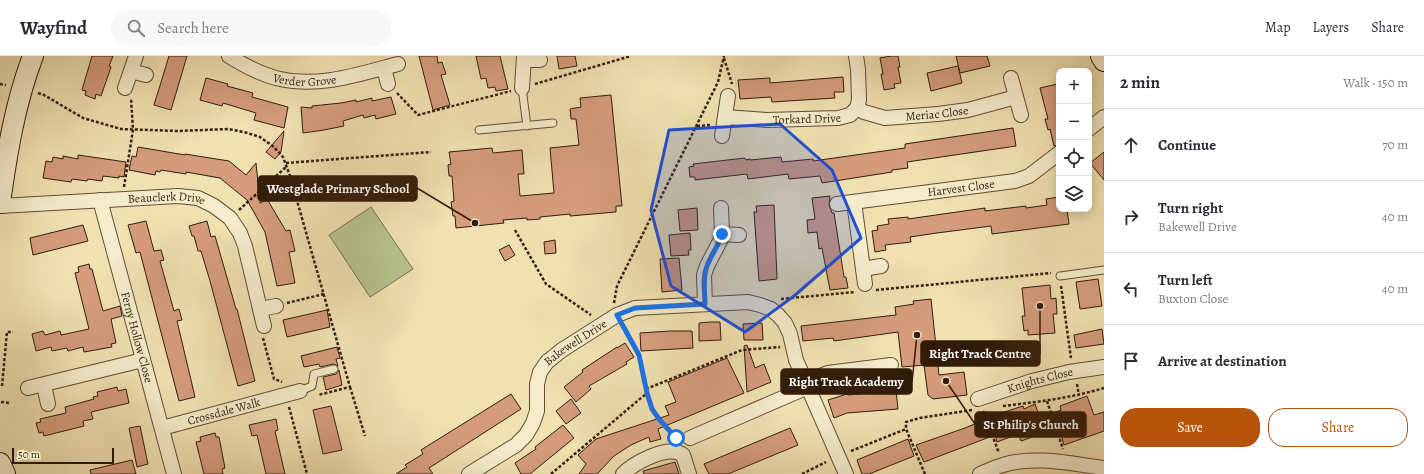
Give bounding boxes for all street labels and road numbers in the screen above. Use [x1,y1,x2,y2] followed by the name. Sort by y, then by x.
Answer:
[270,69,338,90] street label: Verder Grove
[905,102,969,124] street label: Meriac Close
[773,110,843,128] street label: Torkard Drive
[926,176,996,200] street label: Harvest Close
[127,188,208,209] street label: Beauclerk Drive
[117,290,157,384] street label: Ferny Hollow Close
[541,315,610,369] street label: Bakewell Drive
[1005,364,1074,397] street label: Knights Close
[186,394,262,429] street label: Crossdale Walk

